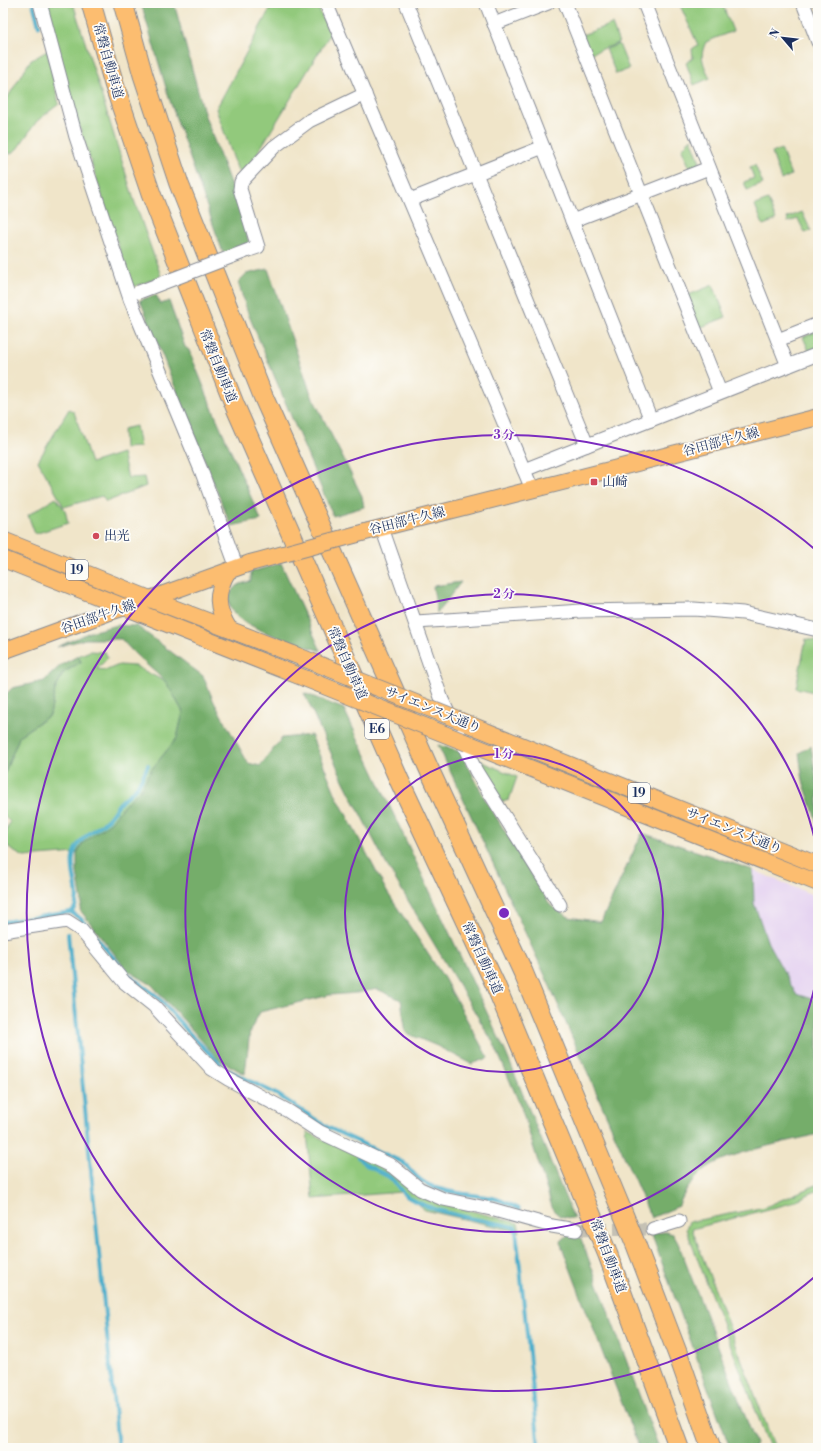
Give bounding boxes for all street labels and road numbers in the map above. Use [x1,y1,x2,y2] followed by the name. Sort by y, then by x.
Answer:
[90,21,126,101] street label: 常磐自動車道
[196,327,240,405] street label: 常磐自動車道
[681,424,761,460] street label: 谷田部牛久線
[367,504,447,538] street label: 谷田部牛久線
[66,560,88,580] road number: 19
[59,597,137,637] street label: 谷田部牛久線
[324,624,370,702] street label: 常磐自動車道
[383,683,483,737] street label: サイエンス大通り
[365,719,389,739] road number: E6
[628,783,650,803] road number: 19
[684,804,784,858] street label: サイエンス大通り
[458,919,506,997] street label: 常磐自動車道
[587,1217,629,1295] street label: 常磐自動車道

